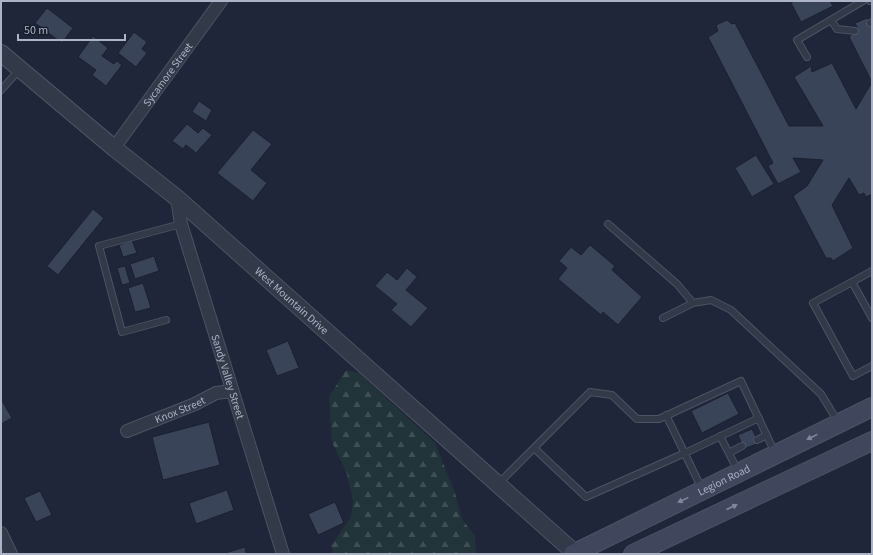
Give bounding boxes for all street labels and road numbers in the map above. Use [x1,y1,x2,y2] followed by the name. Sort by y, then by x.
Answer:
[139,39,196,109] street label: Sycamore Street
[252,264,332,338] street label: West Mountain Drive
[208,332,248,421] street label: Sandy Valley Street
[153,392,208,427] street label: Knox Street
[695,461,753,499] street label: Legion Road

